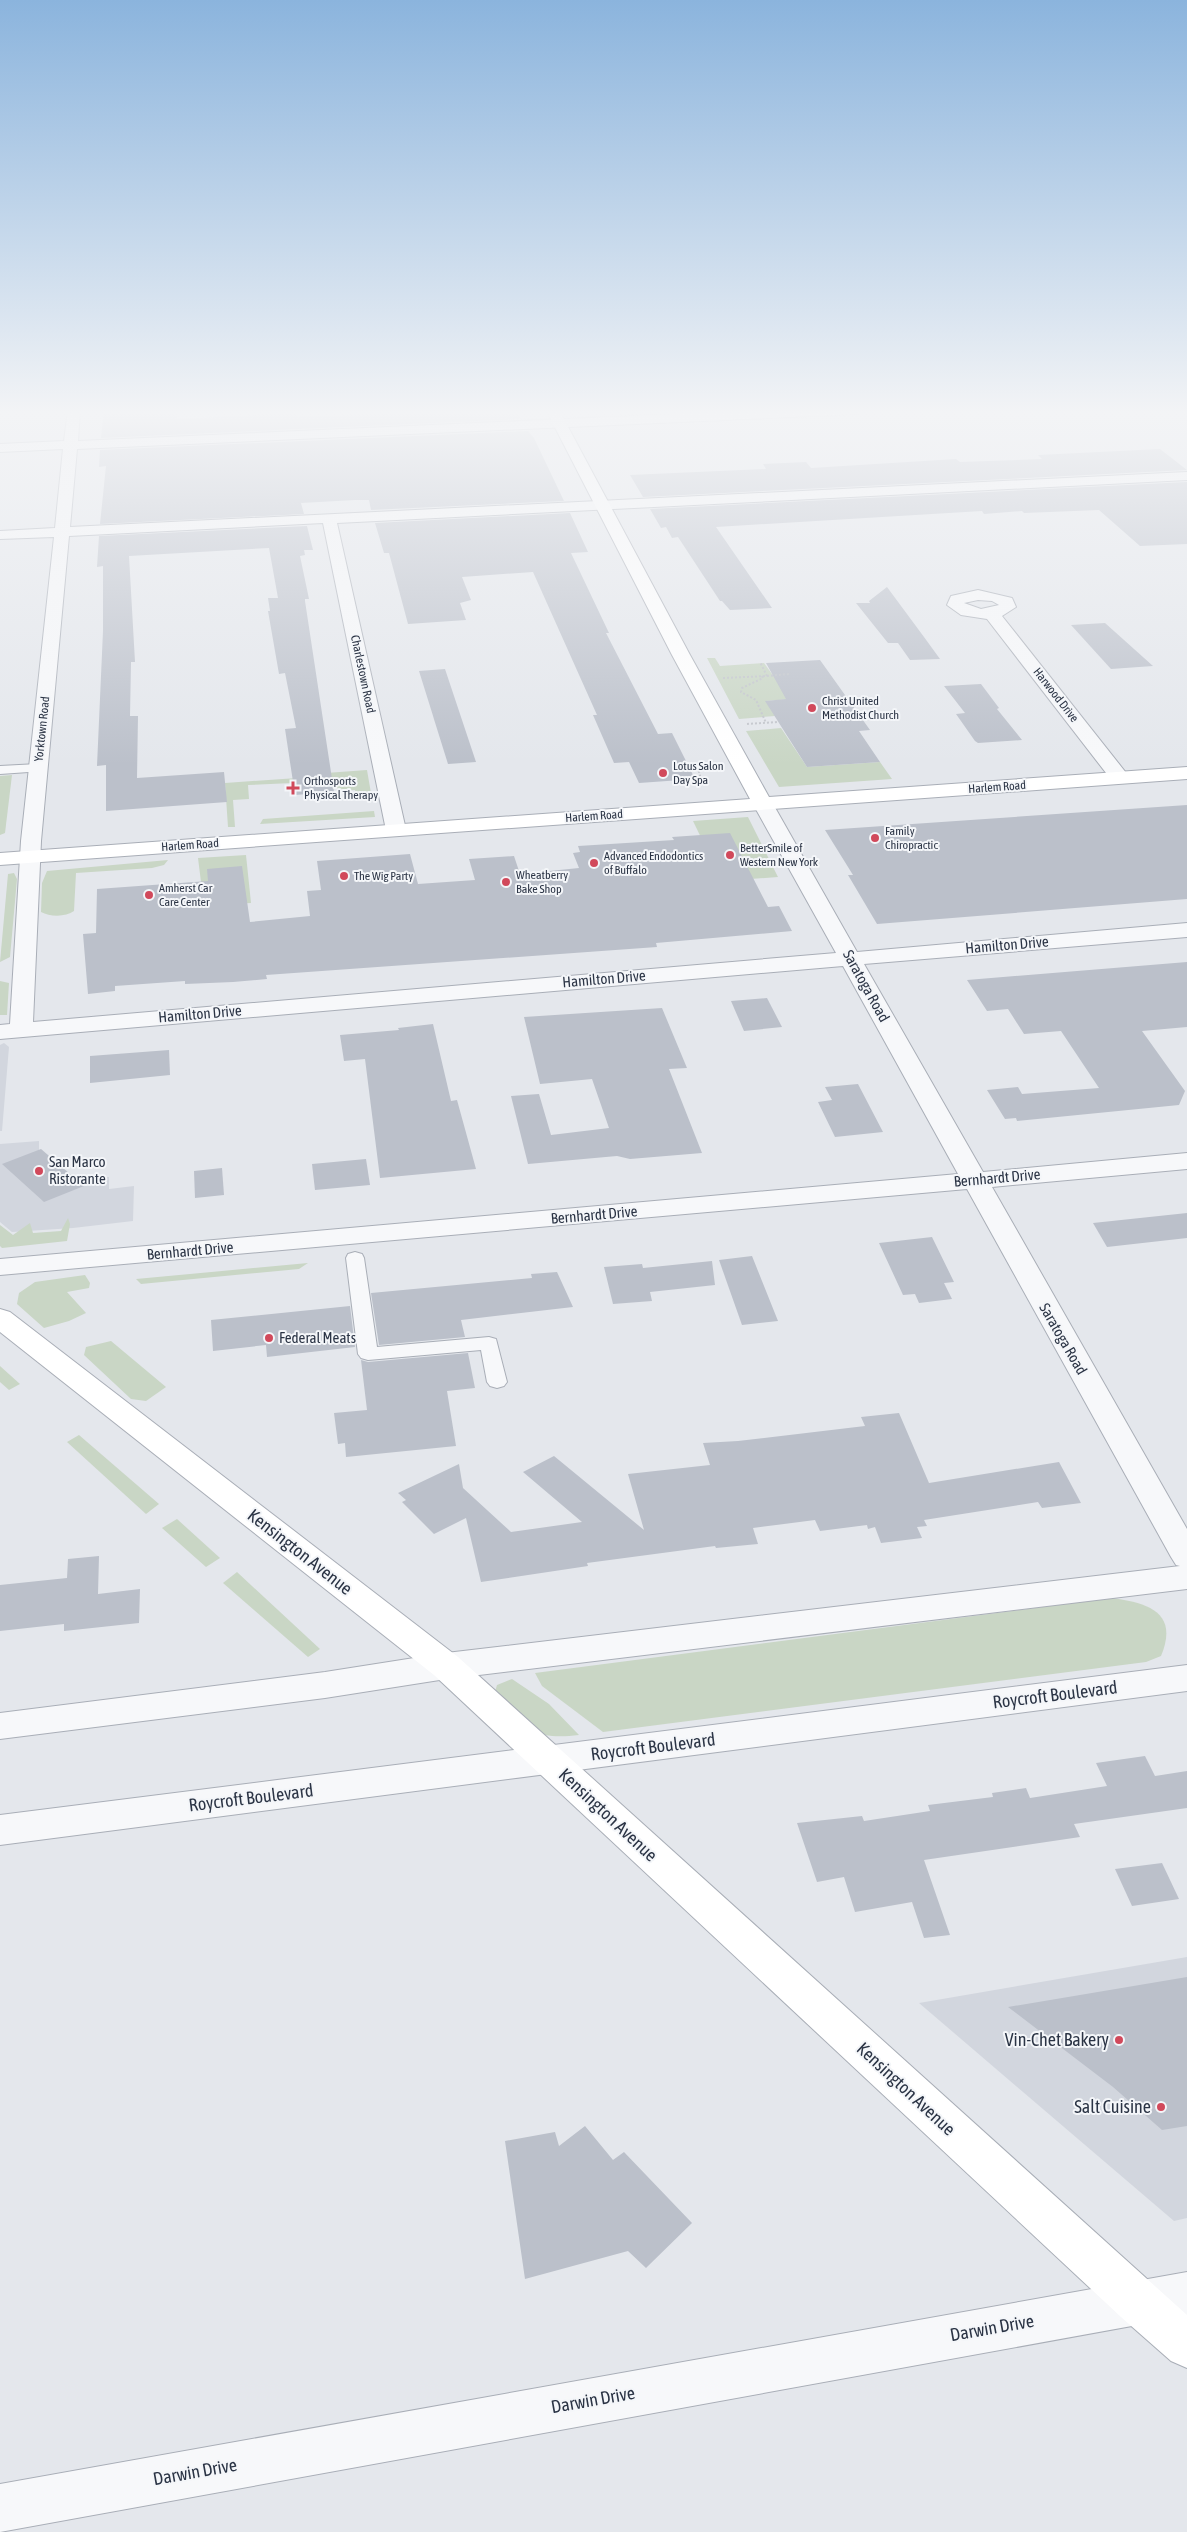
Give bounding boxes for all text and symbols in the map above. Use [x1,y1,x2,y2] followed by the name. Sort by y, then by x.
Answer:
[348,634,378,714] street label: Charlestown Road
[1030,665,1082,725] street label: Harwood Drive
[822,694,899,722] place label: Christ United Methodist Church
[32,696,52,762] street label: Yorktown Road
[806,702,818,714] marker: Christ United Methodist Church
[673,759,724,787] place label: Lotus Salon Day Spa
[657,767,669,779] marker: Lotus Salon Day Spa
[304,774,378,802] place label: Orthosports Physical Therapy
[968,778,1026,796] street label: Harlem Road
[286,781,300,795] marker: Orthosports Physical Therapy
[565,807,623,825] street label: Harlem Road
[885,824,938,852] place label: Family Chiropractic
[869,832,881,844] marker: Family Chiropractic
[161,836,219,854] street label: Harlem Road
[740,841,819,869] place label: BetterSmile of Western New York
[604,849,703,877] place label: Advanced Endodontics of Buffalo
[724,849,736,861] marker: BetterSmile of Western New York
[588,857,600,869] marker: Advanced Endodontics of Buffalo
[516,868,568,896] place label: Wheatberry Bake Shop
[354,869,413,883] place label: The Wig Party
[338,870,350,882] marker: The Wig Party
[500,876,512,888] marker: Wheatberry Bake Shop
[159,881,213,909] place label: Amherst Car Care Center
[143,889,155,901] marker: Amherst Car Care Center
[965,932,1050,957] street label: Hamilton Drive
[840,947,893,1025] street label: Saratoga Road
[562,966,647,991] street label: Hamilton Drive
[158,1001,243,1026] street label: Hamilton Drive
[49,1153,106,1187] place label: San Marco Ristorante
[33,1165,45,1177] marker: San Marco Ristorante
[953,1165,1041,1190] street label: Bernhardt Drive
[550,1202,638,1227] street label: Bernhardt Drive
[146,1238,234,1263] street label: Bernhardt Drive
[1036,1300,1091,1377] street label: Saratoga Road
[279,1329,356,1346] place label: Federal Meats
[263,1332,275,1344] marker: Federal Meats
[244,1504,357,1599] street label: Kensington Avenue
[991,1676,1118,1713] street label: Roycroft Boulevard
[589,1728,716,1765] street label: Roycroft Boulevard
[555,1764,662,1866] street label: Kensington Avenue
[187,1779,314,1816] street label: Roycroft Boulevard
[1005,2029,1109,2050] place label: Vin-Chet Bakery
[1113,2034,1125,2046] marker: Vin-Chet Bakery
[853,2038,960,2140] street label: Kensington Avenue
[1074,2096,1151,2117] place label: Salt Cuisine
[1155,2101,1167,2113] marker: Salt Cuisine
[948,2310,1035,2345] street label: Darwin Drive
[549,2382,636,2417] street label: Darwin Drive
[151,2454,238,2489] street label: Darwin Drive

